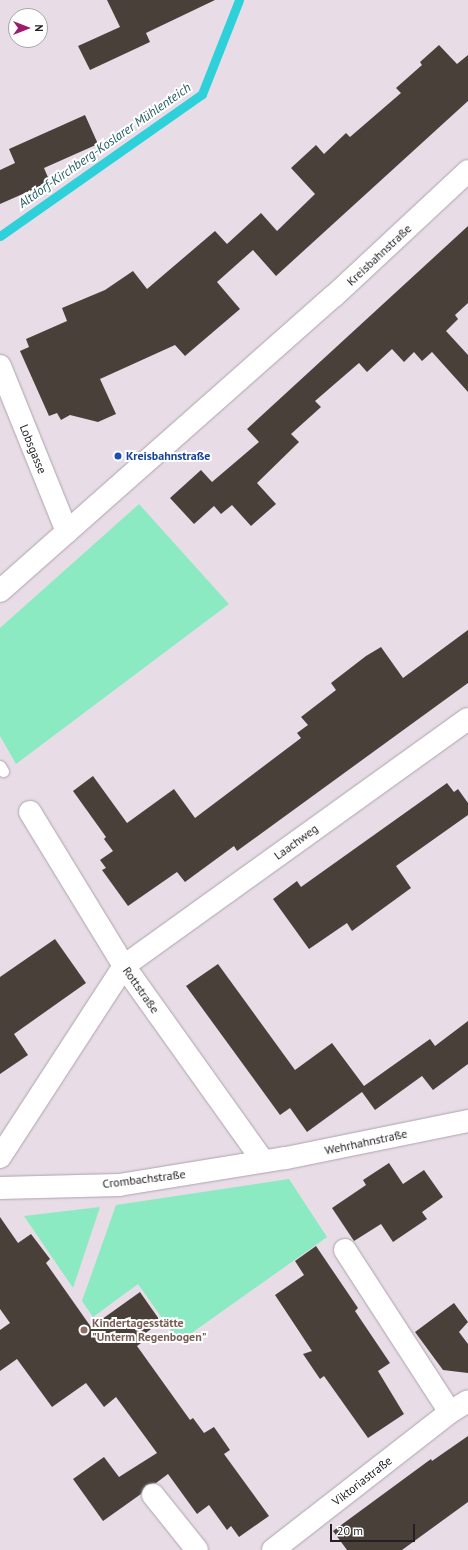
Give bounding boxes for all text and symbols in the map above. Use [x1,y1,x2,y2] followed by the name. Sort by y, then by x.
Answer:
[8,8,48,48] north arrow
[32,24,46,32] text: N
[16,80,194,212] water label: Altdorf-Kirchberg-Koslarer Mühlenteich
[344,221,414,289] street label: Kreisbahnstraße
[17,422,49,476] street label: Lobsgasse
[126,449,210,463] place label: Kreisbahnstraße
[113,451,123,461] marker: Kreisbahnstraße
[271,821,321,863] street label: Laachweg
[120,964,162,1016] street label: Rottstraße
[323,1126,409,1158] street label: Wehrhahnstraße
[102,1167,186,1191] street label: Crombachstraße
[92,1316,207,1344] place label: Kindertagesstätte "Unterm Regenbogen"
[79,1325,89,1335] marker: Kindertagesstätte "Unterm Regenbogen"
[329,1453,395,1509] street label: Viktoriastraße
[332,1516,417,1542] scale bar
[337,1523,363,1538] text: 20 m

